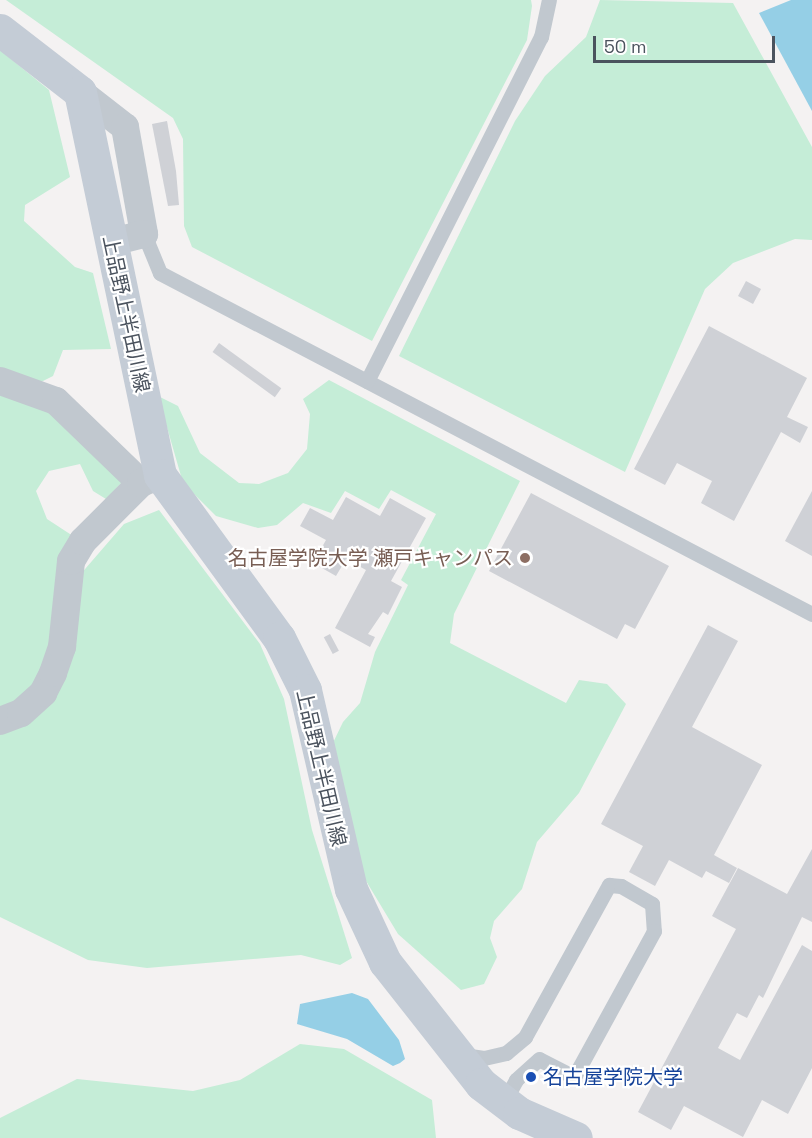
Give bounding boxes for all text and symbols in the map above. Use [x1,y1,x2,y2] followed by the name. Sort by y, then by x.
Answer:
[596,24,778,62] scale bar
[604,35,646,58] text: 50 m
[98,233,154,395] street label: 上品野上半田川線
[228,546,513,570] place label: 名古屋学院大学 瀬戸キャンパス
[518,551,532,565] marker: 名古屋学院大学 瀬戸キャンパス
[291,687,351,849] street label: 上品野上半田川線
[543,1065,683,1089] place label: 名古屋学院大学
[524,1070,538,1084] marker: 名古屋学院大学

